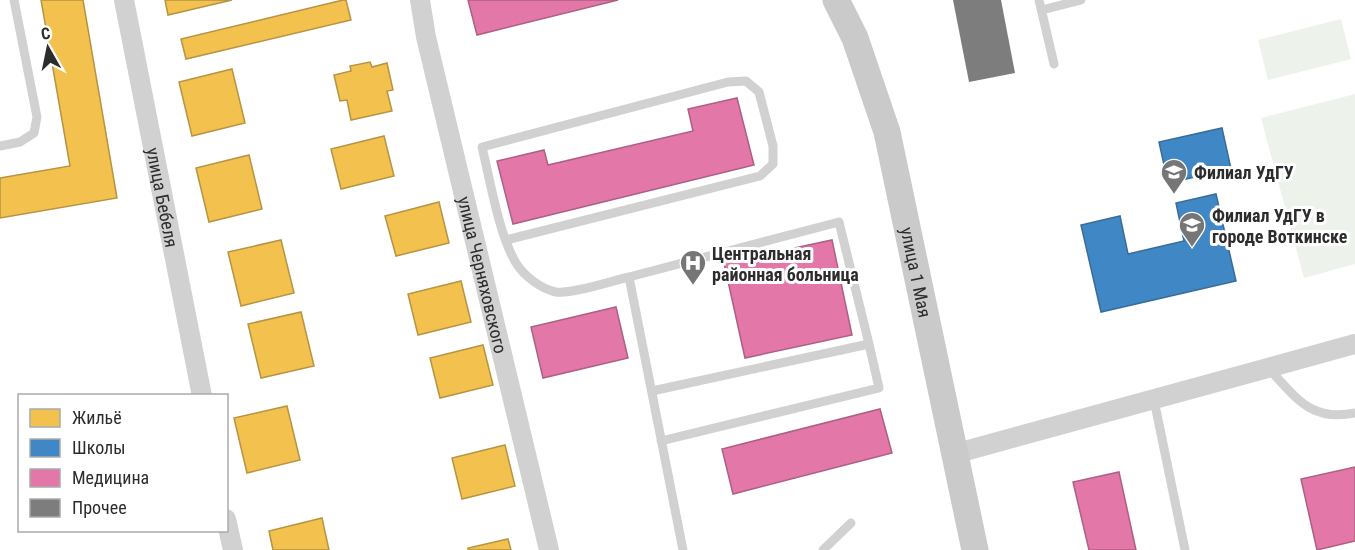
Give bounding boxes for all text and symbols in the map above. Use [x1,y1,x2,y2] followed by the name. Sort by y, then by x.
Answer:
[18,18,78,78] north arrow
[40,24,52,44] text: С
[143,146,183,249] street label: улица Бебеля
[1159,157,1189,195] school or university icon: Филиал УдГУ
[1194,162,1294,183] place label: Филиал УдГУ
[454,194,512,355] street label: улица Черняховского
[1212,205,1348,247] place label: Филиал УдГУ в городе Воткинске
[1177,210,1207,248] school or university icon: Филиал УдГУ в городе Воткинске
[897,225,936,319] street label: улица 1 Мая
[712,243,859,285] place label: Центральная районная больница
[678,248,708,286] hospital icon: Центральная районная больница
[18,394,228,532] legend
[72,407,122,428] text: Жильё
[72,437,125,458] text: Школы
[72,467,149,488] text: Медицина
[72,497,127,518] text: Прочее

